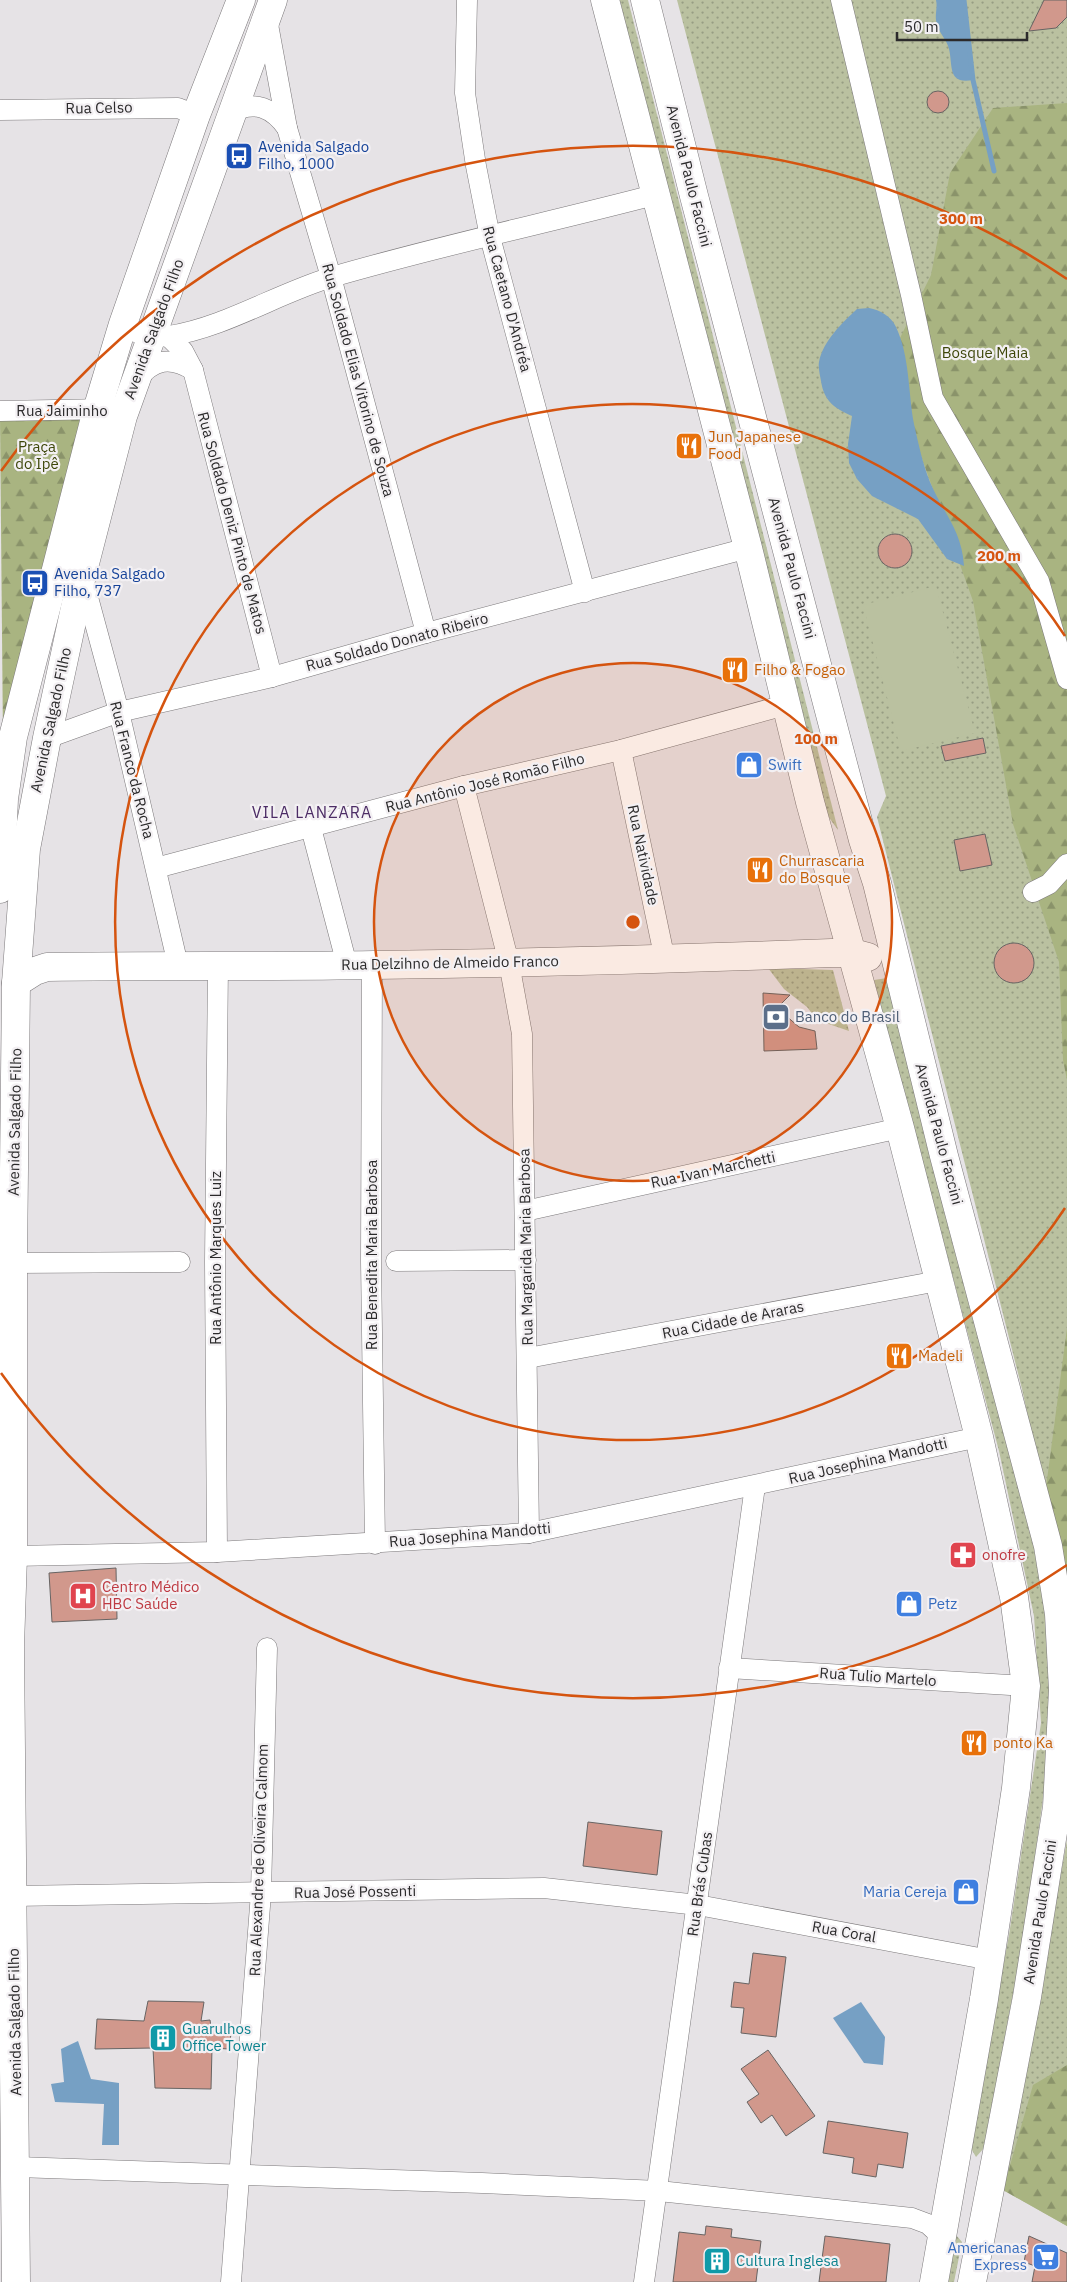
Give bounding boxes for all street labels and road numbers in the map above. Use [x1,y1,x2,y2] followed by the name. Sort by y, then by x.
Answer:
[65,97,133,118] street label: Rua Celso
[663,103,716,249] street label: Avenida Paulo Faccini
[479,224,536,374] street label: Rua Caetano D'Andréa
[119,256,188,402] street label: Avenida Salgado Filho
[318,261,399,499] street label: Rua Soldado Elias Vitorino de Souza
[16,401,108,420] street label: Rua Jaiminho
[194,410,271,636] street label: Rua Soldado Deniz Pinto de Matos
[764,495,821,641] street label: Avenida Paulo Faccini
[304,608,490,675] street label: Rua Soldado Donato Ribeiro
[26,646,75,794] street label: Avenida Salgado Filho
[106,699,159,841] street label: Rua Franco da Rocha
[383,749,586,816] street label: Rua Antônio José Romão Filho
[624,803,663,907] street label: Rua Natividade
[341,951,559,974] street label: Rua Delzihno de Almeido Franco
[4,1048,25,1196] street label: Avenida Salgado Filho
[911,1061,968,1207] street label: Avenida Paulo Faccini
[649,1147,777,1192] street label: Rua Ivan Marchetti
[514,1148,537,1346] street label: Rua Margarida Maria Barbosa
[362,1160,381,1350] street label: Rua Benedita Maria Barbosa
[206,1171,225,1345] street label: Rua Antônio Marques Luiz
[660,1296,806,1343] street label: Rua Cidade de Araras
[787,1433,949,1488] street label: Rua Josephina Mandotti
[388,1518,552,1551] street label: Rua Josephina Mandotti
[819,1663,937,1690] street label: Rua Tulio Martelo
[245,1743,272,1977] street label: Rua Alexandre de Oliveira Calmom
[683,1830,716,1938] street label: Rua Brás Cubas
[1019,1839,1060,1985] street label: Avenida Paulo Faccini
[294,1881,416,1902] street label: Rua José Possenti
[810,1917,878,1947] street label: Rua Coral
[4,1948,25,2096] street label: Avenida Salgado Filho

